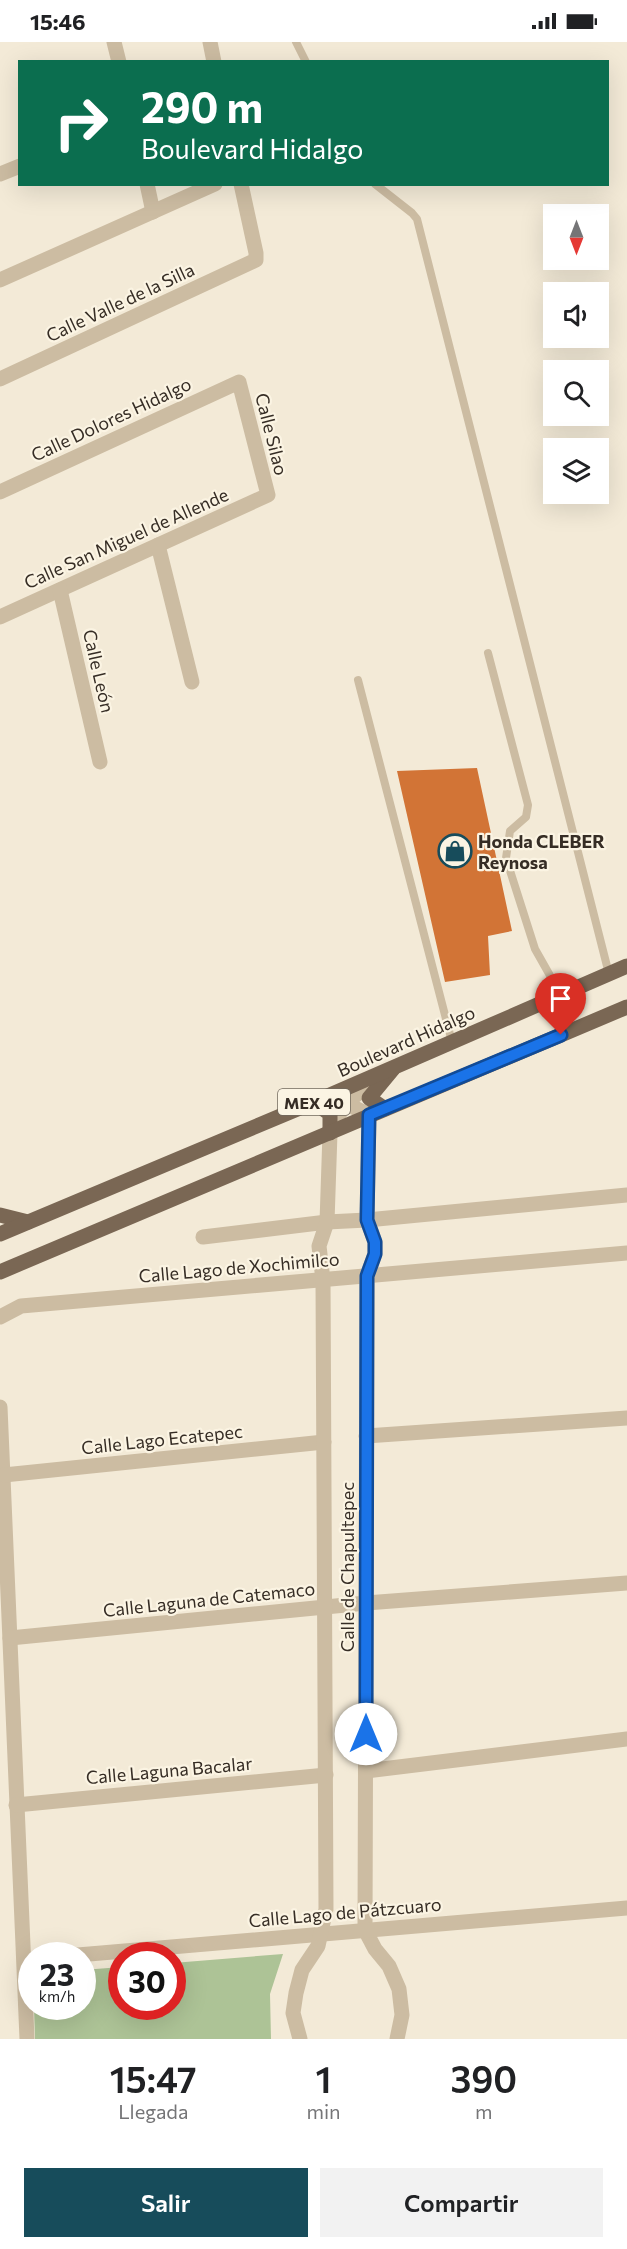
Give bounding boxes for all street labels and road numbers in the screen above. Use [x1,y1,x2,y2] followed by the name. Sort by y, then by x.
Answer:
[42,258,198,346] street label: Calle Valle de la Silla
[27,372,195,466] street label: Calle Dolores Hidalgo
[251,391,293,477] street label: Calle Silao
[20,483,232,593] street label: Calle San Miguel de Allende
[79,627,119,715] street label: Calle León
[334,1001,478,1081] street label: Boulevard Hidalgo
[278,1089,350,1115] road number: MEX 40
[138,1247,340,1287] street label: Calle Lago de Xochimilco
[80,1420,244,1458] street label: Calle Lago Ecatepec
[336,1482,358,1652] street label: Calle de Chapultepec
[102,1577,316,1621] street label: Calle Laguna de Catemaco
[85,1752,253,1788] street label: Calle Laguna Bacalar
[248,1893,442,1931] street label: Calle Lago de Pátzcuaro

